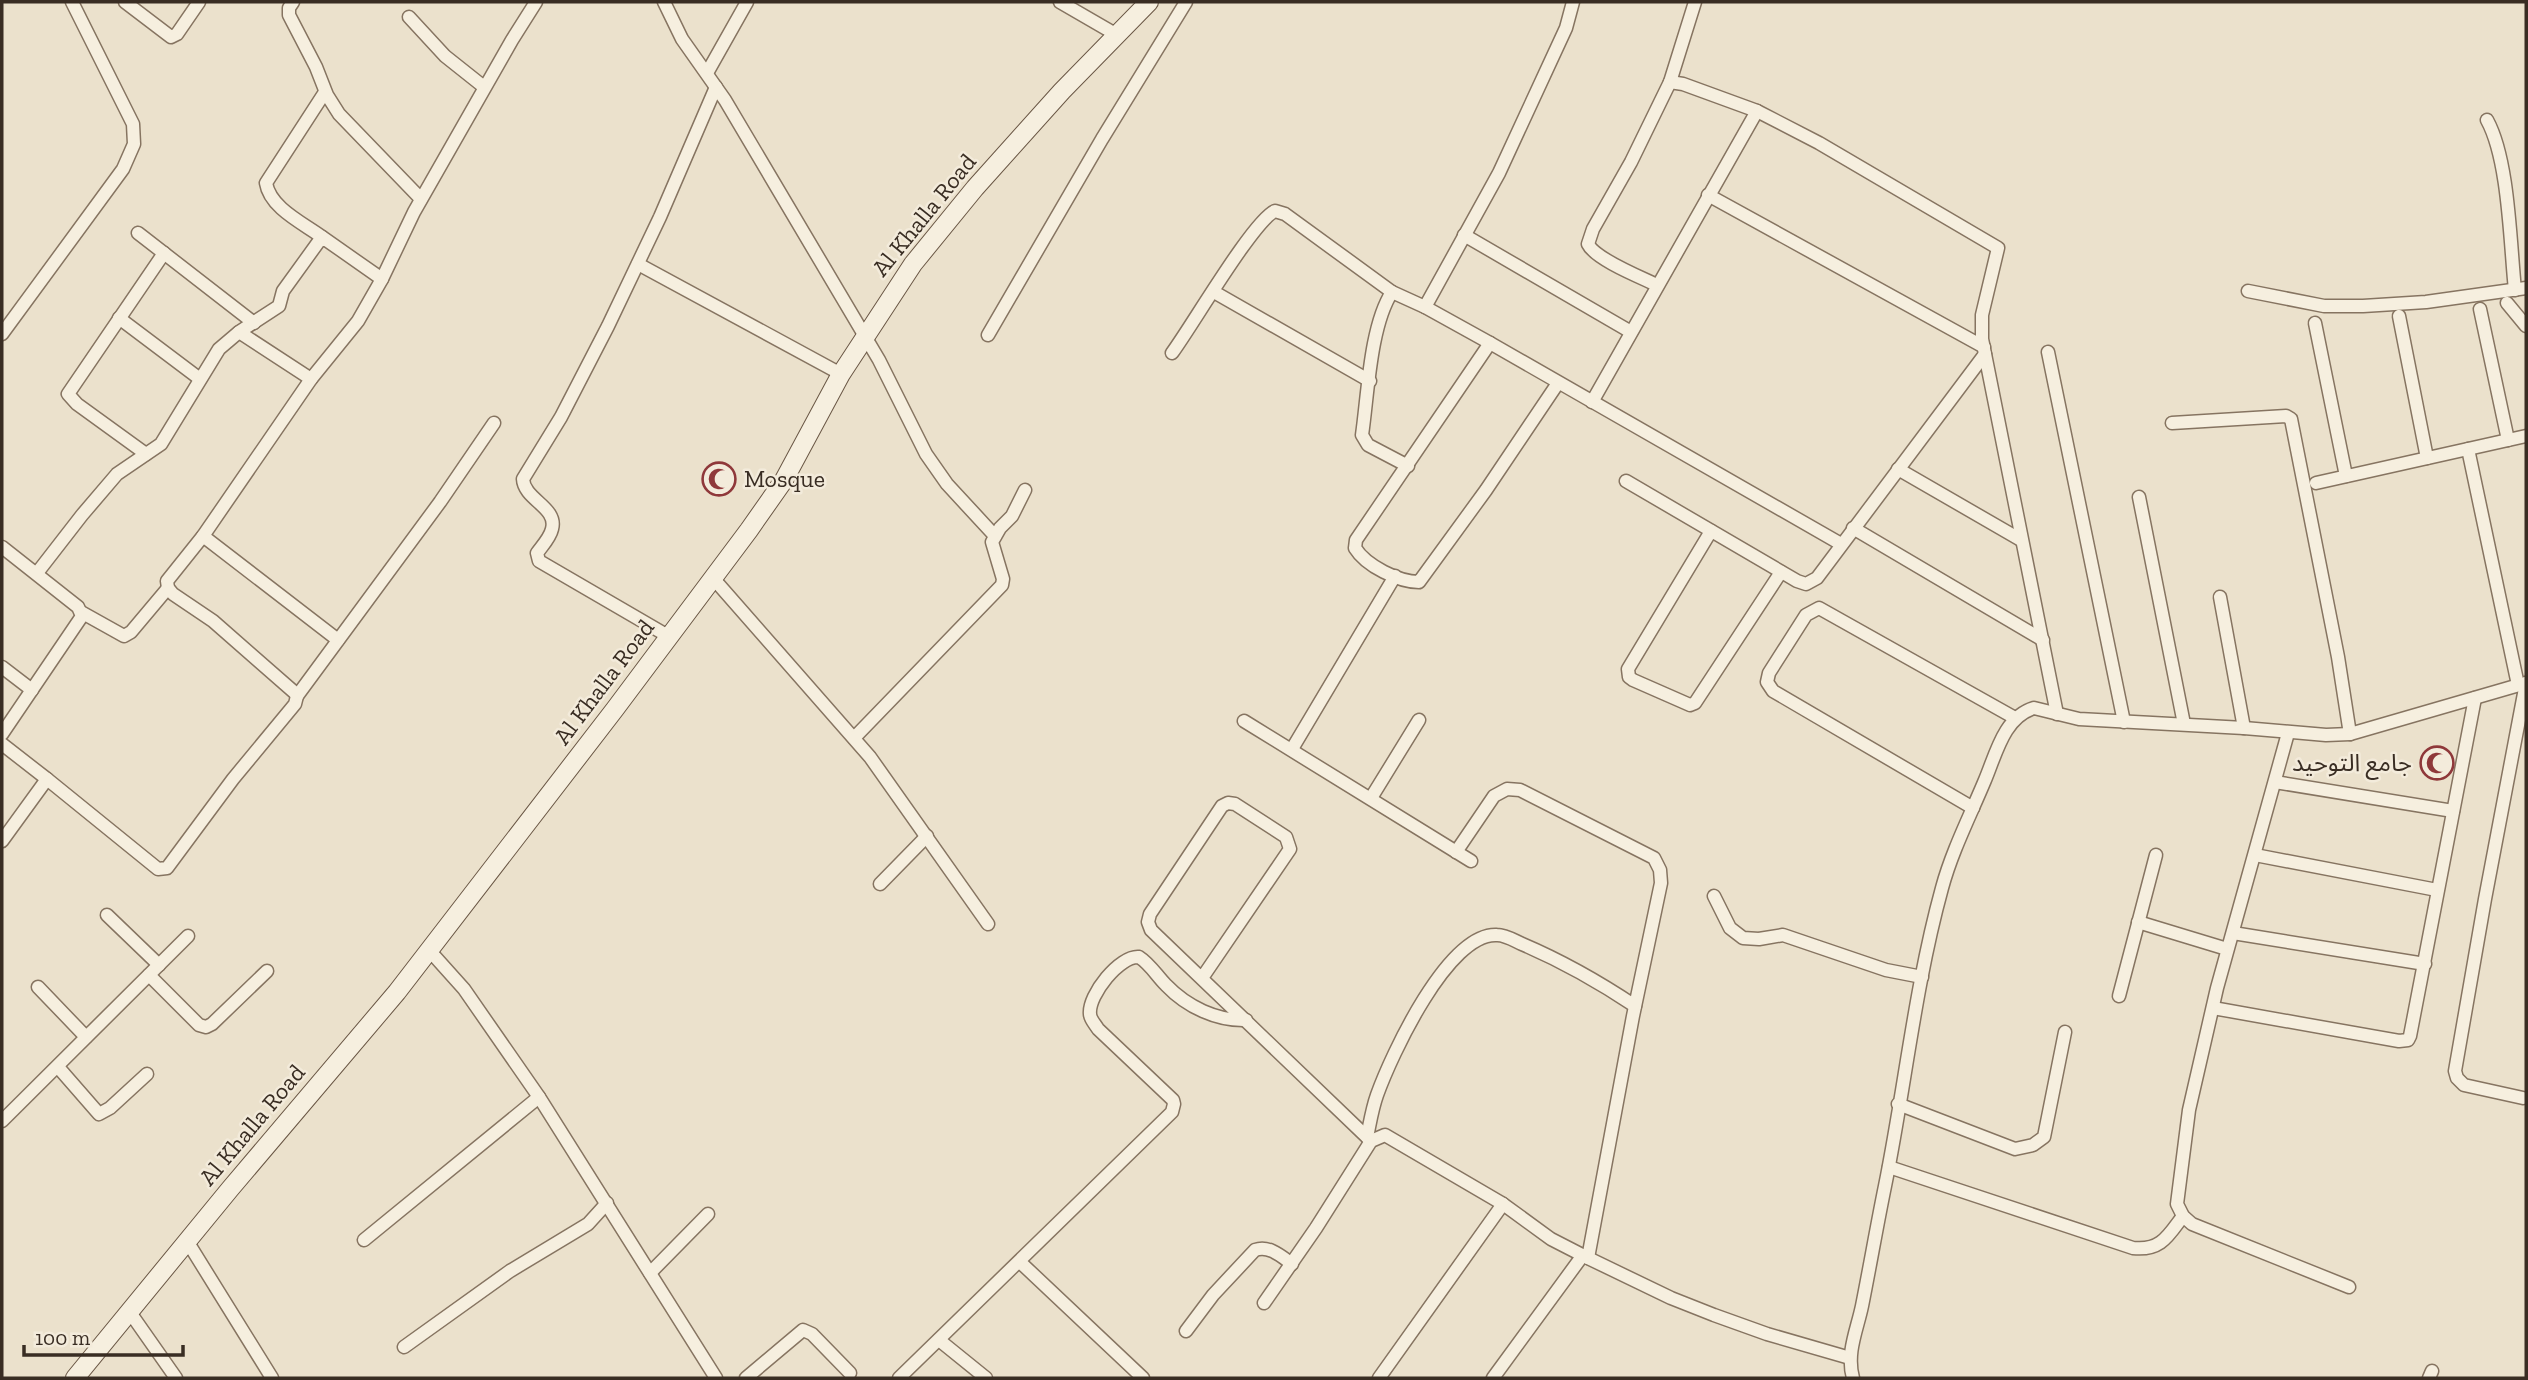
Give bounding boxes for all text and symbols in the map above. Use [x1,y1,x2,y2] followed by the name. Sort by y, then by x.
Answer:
[865,148,982,282] street label: Al Khalla Road
[700,460,738,498] mosque icon: Mosque
[744,464,825,493] place label: Mosque
[547,613,660,750] street label: Al Khalla Road
[2418,744,2456,782] mosque icon: جامع التوحيد
[2292,748,2412,780] place label: جامع التوحيد
[193,1058,311,1191] street label: Al Khalla Road
[24,1314,184,1358] scale bar
[35,1325,90,1350] text: 100 m

